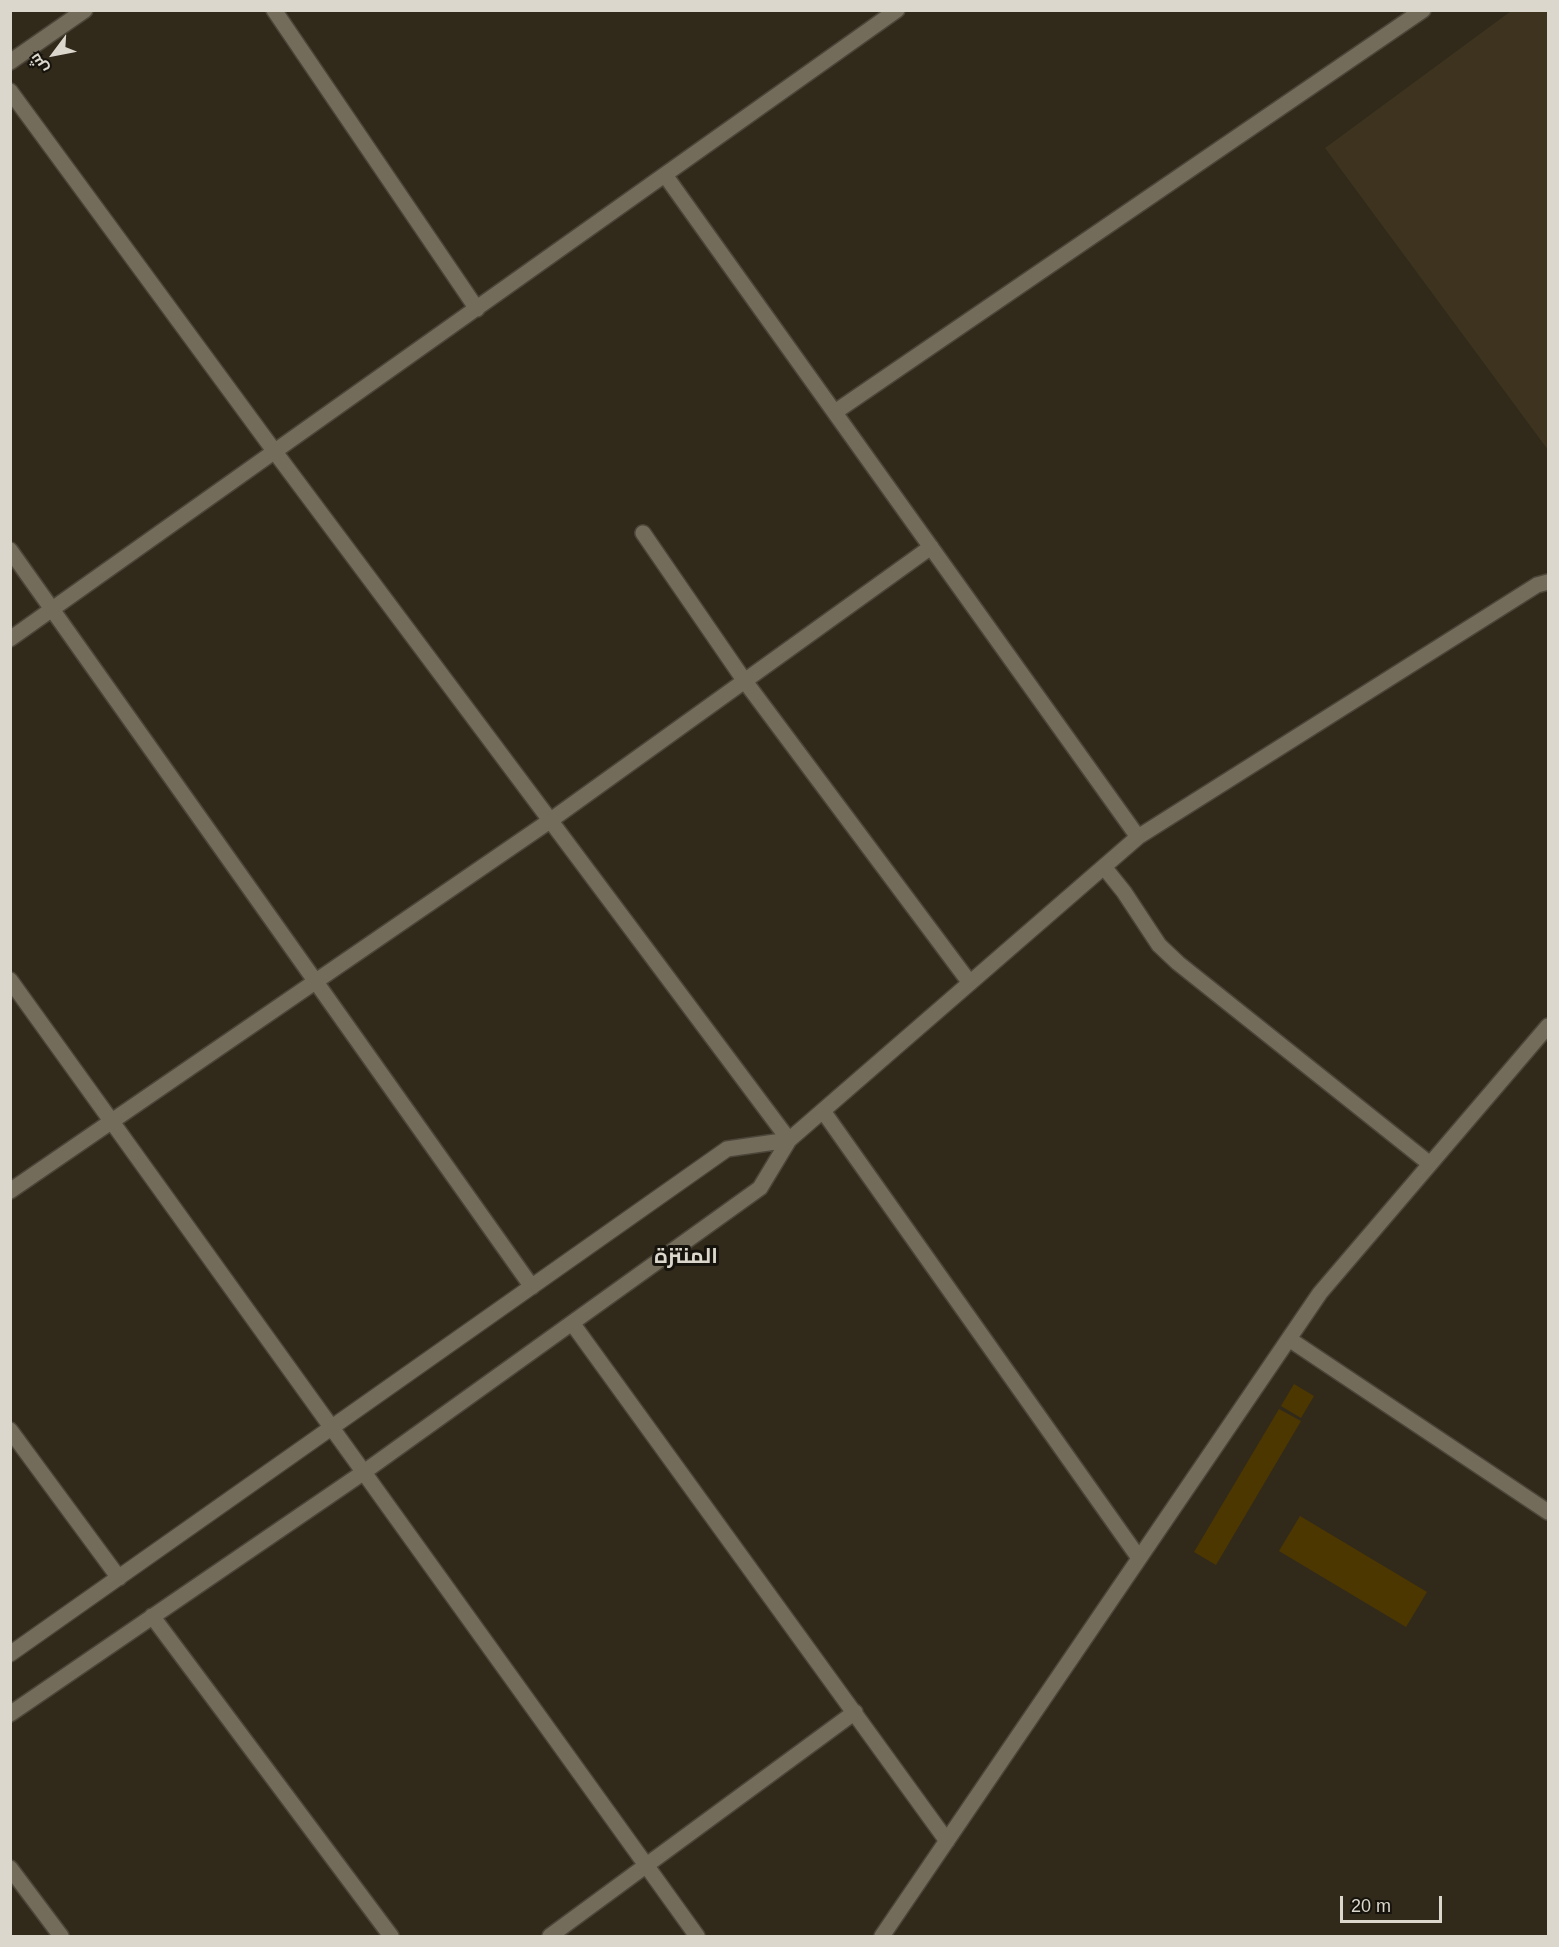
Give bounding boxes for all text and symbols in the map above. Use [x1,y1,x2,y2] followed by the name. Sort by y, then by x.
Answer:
[24,24,84,84] north arrow
[26,51,51,77] text: ش
[654,1244,718,1270] district label: المنتزة
[1343,1884,1445,1922] scale bar
[1351,1896,1391,1916] text: 20 m

